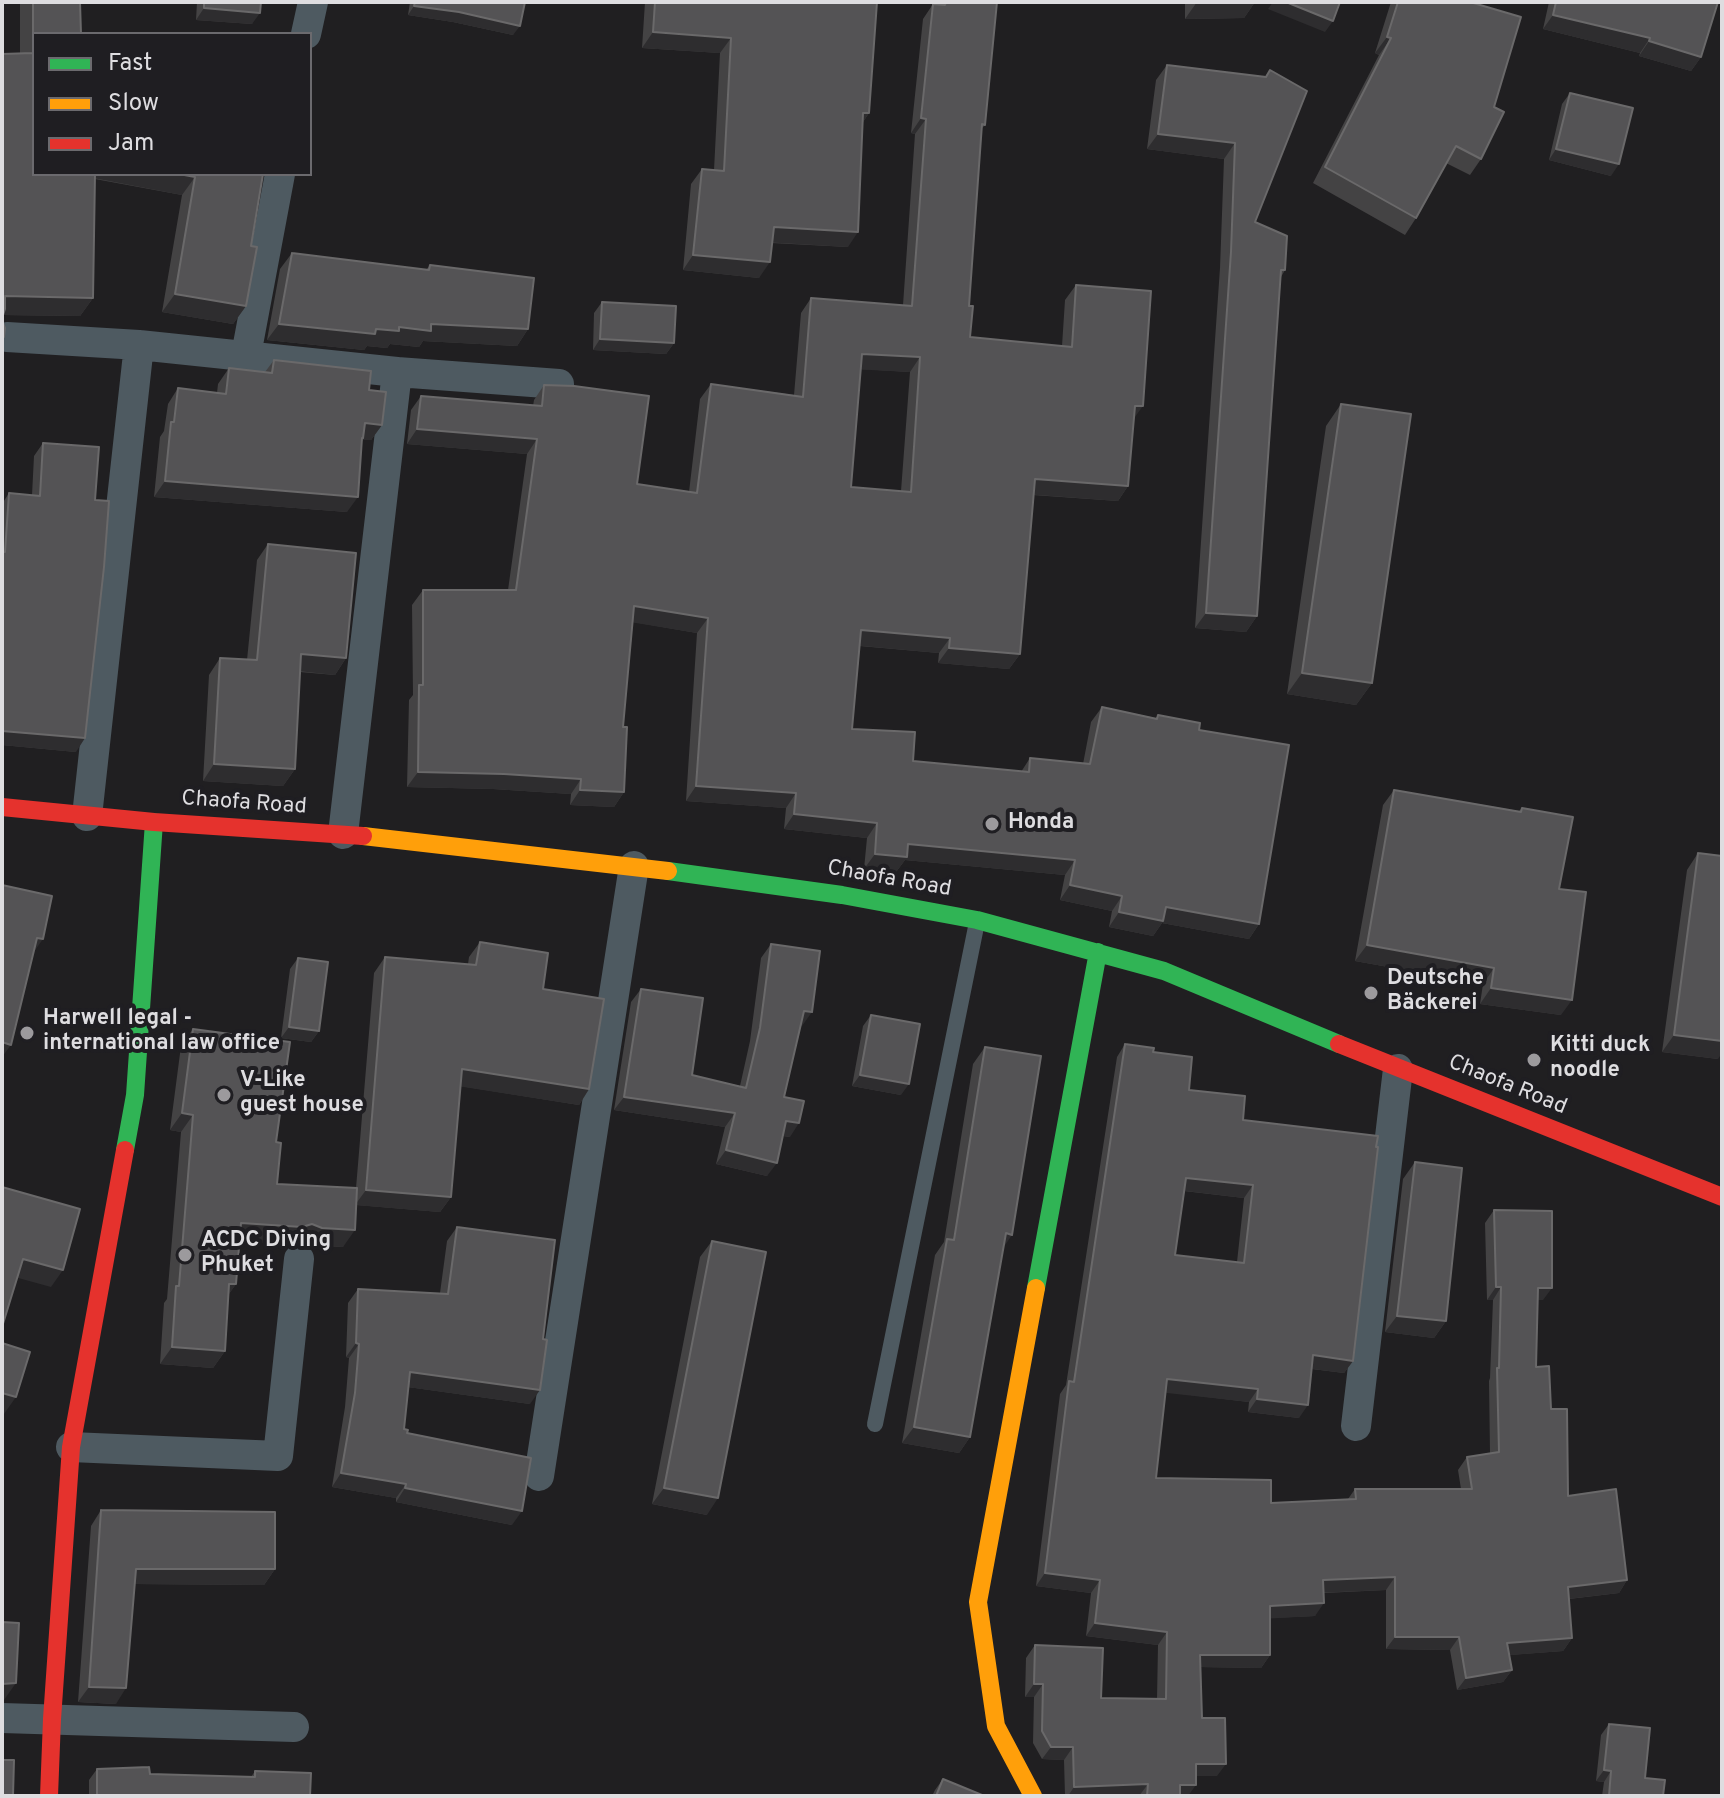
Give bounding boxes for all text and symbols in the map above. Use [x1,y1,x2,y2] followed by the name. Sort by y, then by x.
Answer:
[32,32,312,176] legend
[108,49,152,79] text: Fast
[108,89,159,119] text: Slow
[108,129,154,159] text: Jam
[180,786,308,822] street label: Chaofa Road
[1008,811,1074,837] place label: Honda
[983,815,1001,833] marker: Honda
[825,856,953,904] street label: Chaofa Road
[1387,967,1484,1018] place label: Deutsche Bäckerei
[1362,984,1380,1002] marker: Deutsche Bäckerei
[43,1007,280,1058] place label: Harwell legal - international law office
[18,1024,36,1042] marker: Harwell legal - international law office
[1550,1034,1650,1086] place label: Kitti duck noodle
[1444,1050,1570,1122] street label: Chaofa Road
[1525,1051,1543,1069] marker: Kitti duck noodle
[240,1069,364,1120] place label: V-Like guest house
[215,1086,233,1104] marker: V-Like guest house
[201,1229,331,1280] place label: ACDC Diving Phuket
[176,1246,194,1264] marker: ACDC Diving Phuket

